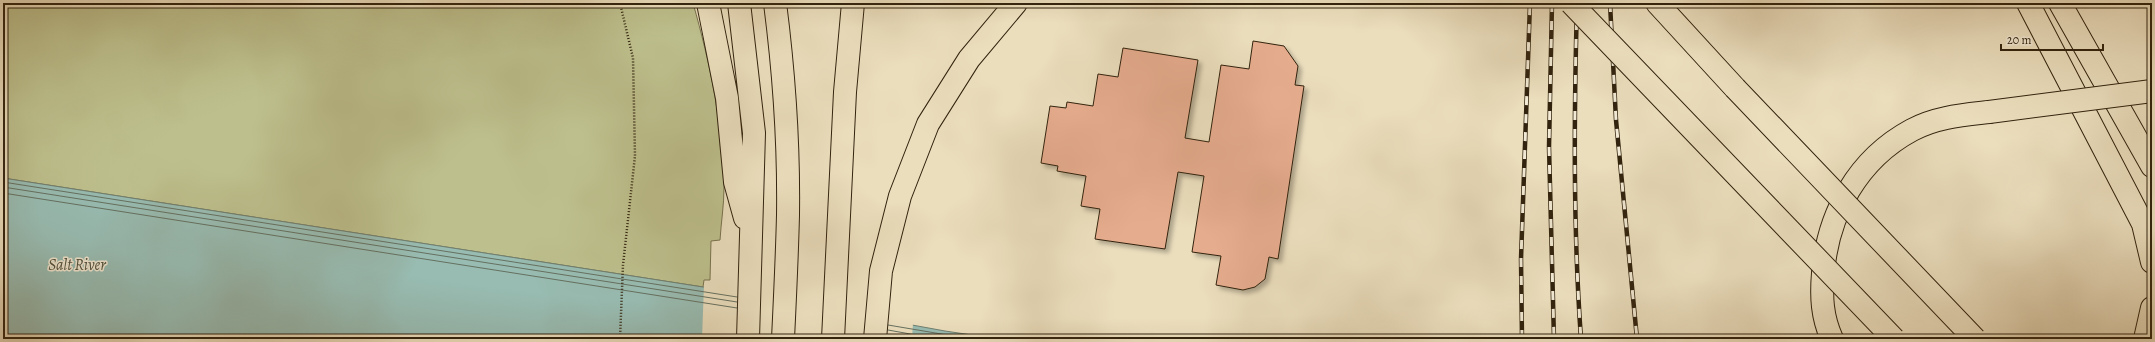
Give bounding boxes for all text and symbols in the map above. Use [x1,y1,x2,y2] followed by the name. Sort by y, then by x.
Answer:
[2001,26,2103,52] scale bar
[2007,32,2031,48] text: 20 m
[48,254,106,276] water label: Salt River

